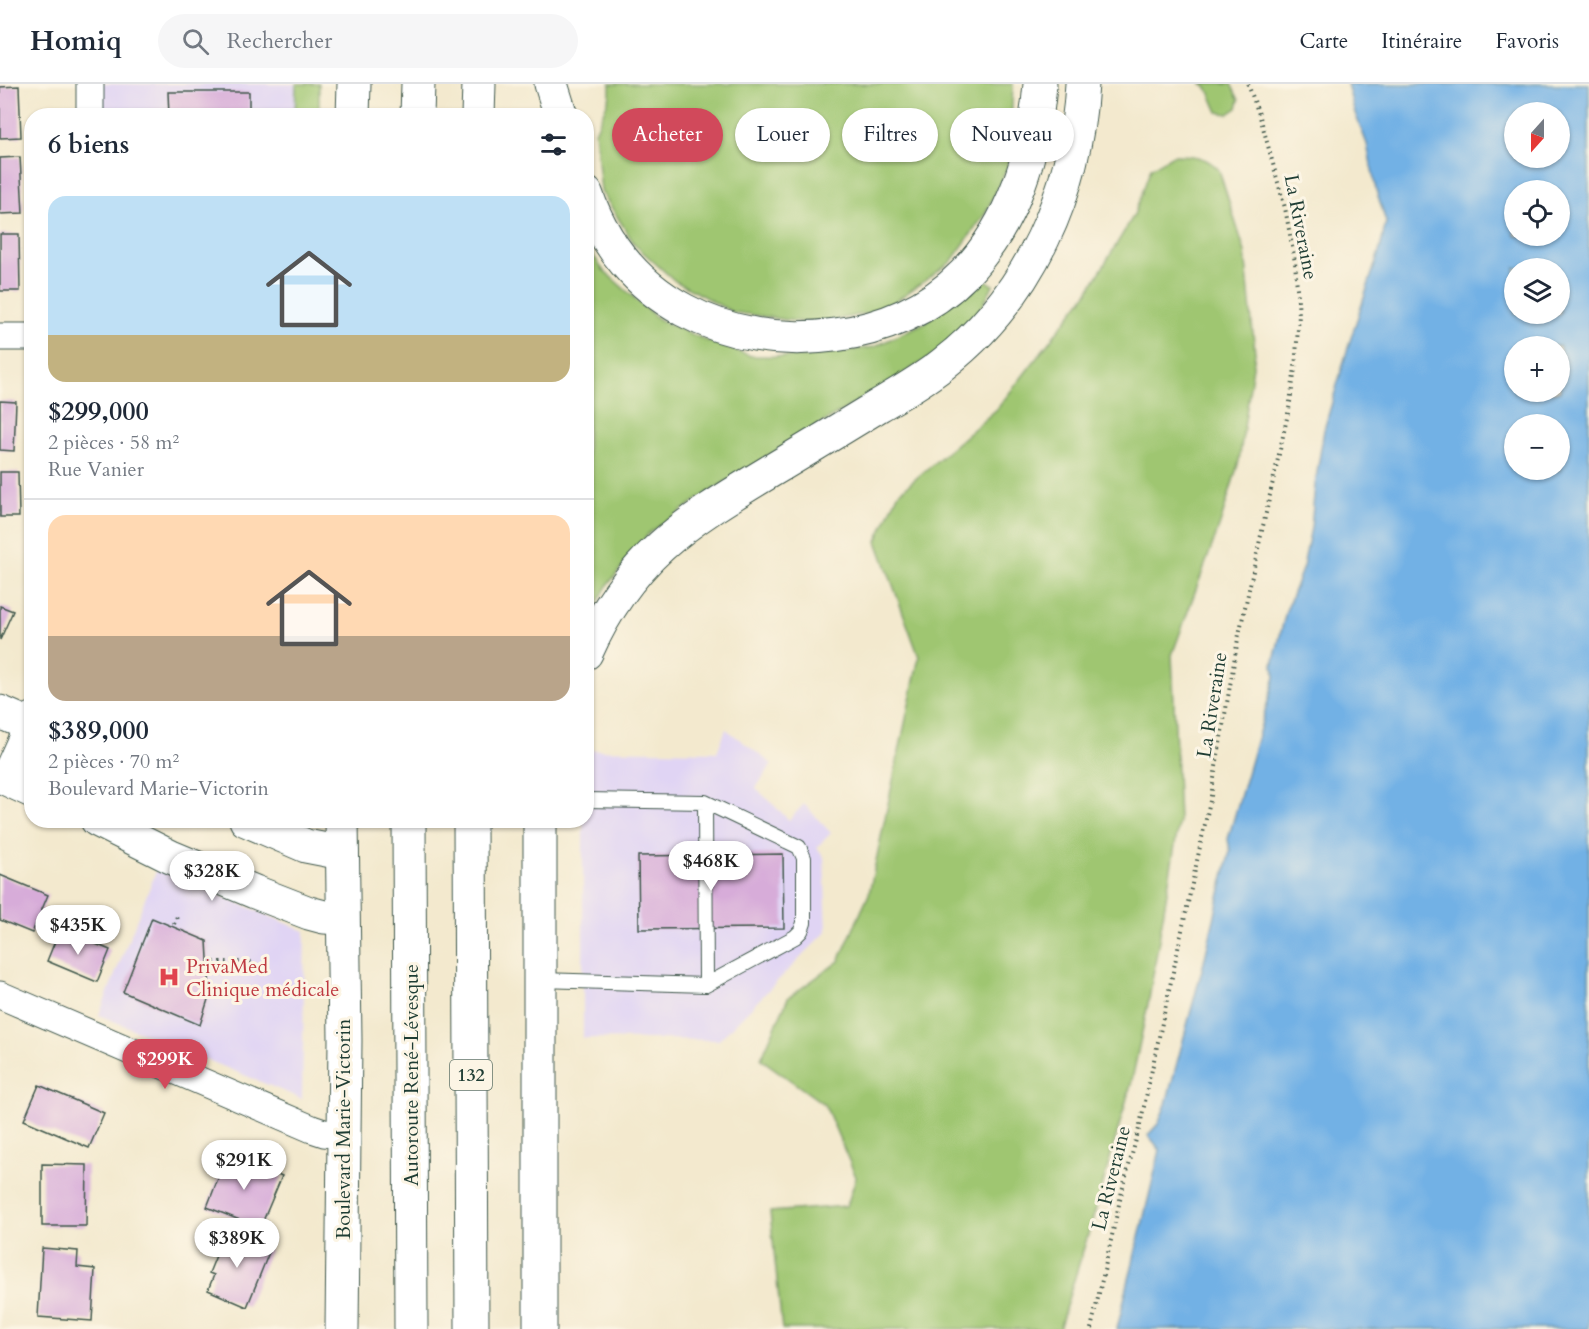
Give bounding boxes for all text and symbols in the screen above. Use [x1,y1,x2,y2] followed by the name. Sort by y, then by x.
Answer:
[158,14,578,68] search box
[30,22,122,60] text: Homiq
[179,25,212,58] icon: search
[227,26,332,56] text: Rechercher
[1299,27,1348,56] text: Carte
[1381,27,1462,56] text: Itinéraire
[1495,27,1559,56] text: Favoris
[1504,102,1570,168] north arrow
[1504,102,1570,480] map controls
[612,108,723,162] chip: Acheter
[735,108,830,162] chip: Louer
[842,108,938,162] chip: Filtres
[950,108,1074,162] chip: Nouveau
[48,127,129,162] text: 6 biens
[537,128,570,161] icon: filters
[1278,172,1324,282] street label: La Riveraine
[1504,180,1570,246] button: locate
[255,235,363,343] icon: home
[1504,258,1570,324] button: layers
[1504,336,1570,402] button: +
[48,394,149,429] text: $299,000
[1504,414,1570,480] button: −
[48,429,179,456] text: 2 pièces · 58 m²
[48,456,144,483] text: Rue Vanier
[255,554,363,662] icon: home
[1190,650,1234,760] street label: La Riveraine
[48,713,149,748] text: $389,000
[48,748,179,775] text: 2 pièces · 70 m²
[48,775,269,802] text: Boulevard Marie-Victorin
[669,841,753,892] pin: $468K
[682,847,740,874] text: $468K
[170,851,254,902] pin: $328K
[183,857,241,884] text: $328K
[36,905,120,956] pin: $435K
[49,911,107,938] text: $435K
[186,953,339,1003] place label: PrivaMed Clinique médicale
[398,964,425,1186] street label: Autoroute René-Lévesque
[157,965,181,989] hospital icon: PrivaMed Clinique médicale
[330,1018,357,1239] street label: Boulevard Marie-Victorin
[123,1039,207,1090] pin: $299K
[136,1045,194,1072] text: $299K
[450,1060,492,1090] road number: 132
[1085,1123,1137,1233] street label: La Riveraine
[202,1140,286,1191] pin: $291K
[215,1146,273,1173] text: $291K
[195,1218,279,1269] pin: $389K
[208,1224,266,1251] text: $389K

